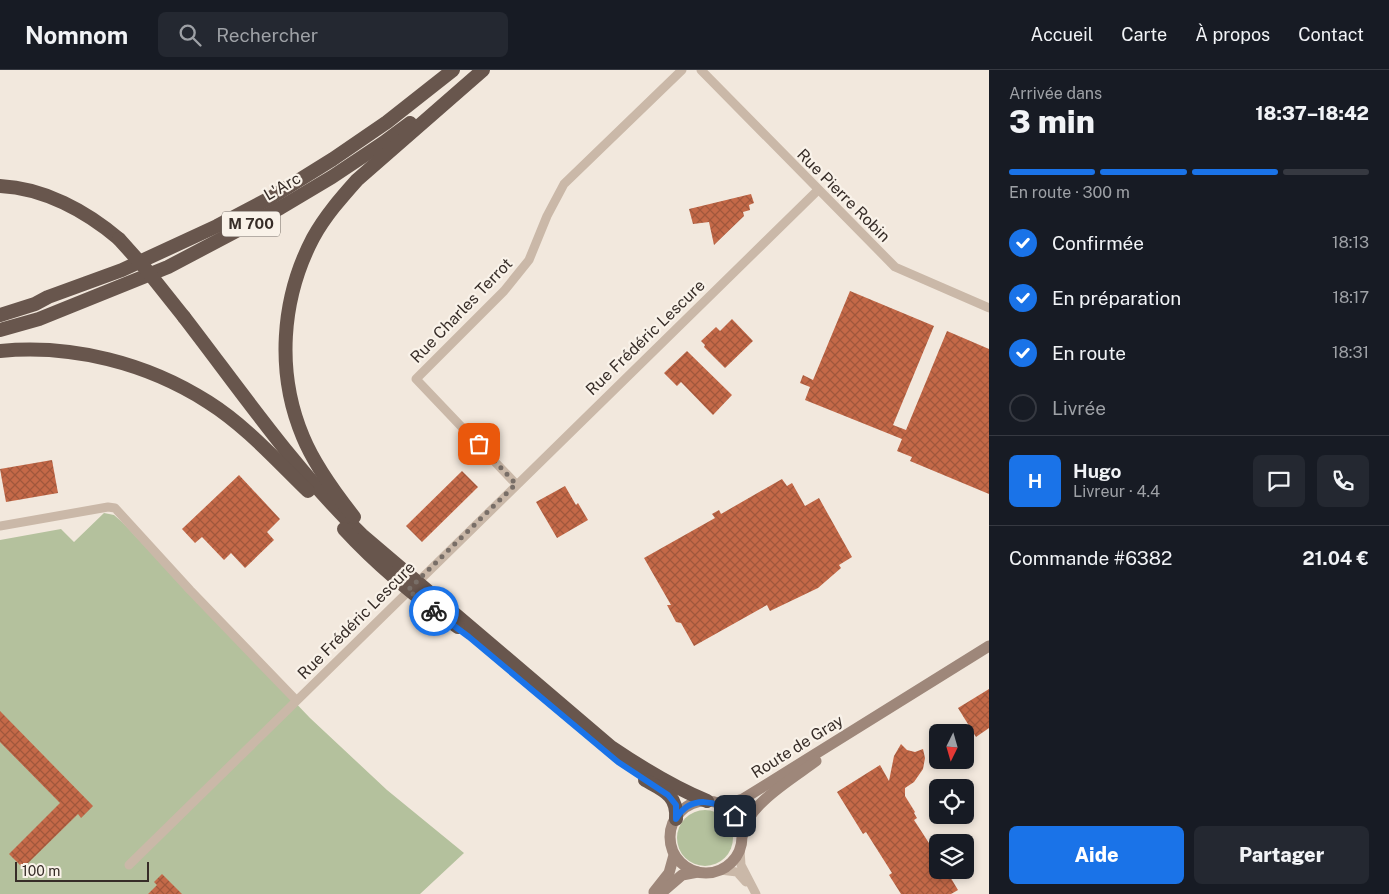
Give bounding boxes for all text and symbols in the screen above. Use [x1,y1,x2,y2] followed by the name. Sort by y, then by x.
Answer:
[158,12,508,57] search box
[25,21,128,49] text: Nomnom
[176,21,204,49] icon: search
[216,24,318,46] text: Rechercher
[1031,24,1093,45] text: Accueil
[1121,24,1167,45] text: Carte
[1195,24,1270,45] text: À propos
[1298,24,1364,45] text: Contact
[1009,84,1102,103] text: Arrivée dans
[1255,102,1369,124] text: 18:37–18:42
[1009,103,1095,140] text: 3 min
[793,145,894,246] street label: Rue Pierre Robin
[260,168,304,205] street label: L'Arc
[1009,183,1130,202] text: En route · 300 m
[222,212,280,236] road number: M 700
[1009,229,1037,257] icon: check
[1052,232,1144,254] text: Confirmée
[1332,233,1369,252] text: 18:13
[407,254,516,367] street label: Rue Charles Terrot
[582,276,709,399] street label: Rue Frédéric Lescure
[1009,284,1037,312] icon: check
[1052,287,1181,309] text: En préparation
[1332,288,1369,307] text: 18:17
[1009,339,1037,367] icon: check
[1052,342,1126,364] text: En route
[1332,343,1369,362] text: 18:31
[1052,397,1106,419] text: Livrée
[458,423,500,465] pin
[465,430,493,458] icon: bag
[1253,455,1305,507] button: chat
[1317,455,1369,507] button: phone
[1073,460,1122,482] text: Hugo
[1028,470,1042,492] text: H
[1073,482,1160,501] text: Livreur · 4.4
[1009,547,1172,569] text: Commande #6382
[1302,547,1369,569] text: 21.04 €
[294,558,419,683] street label: Rue Frédéric Lescure
[409,586,459,636] courier
[420,597,448,625] icon: bike
[748,710,847,782] street label: Route de Gray
[929,724,974,769] north arrow
[929,724,974,879] map controls
[929,779,974,824] button: locate
[714,795,756,837] pin
[721,802,749,830] icon: home
[1009,826,1184,884] button: Aide
[1194,826,1369,884] button: Partager
[929,834,974,879] button: layers
[15,859,149,882] scale bar
[22,863,60,879] text: 100 m

